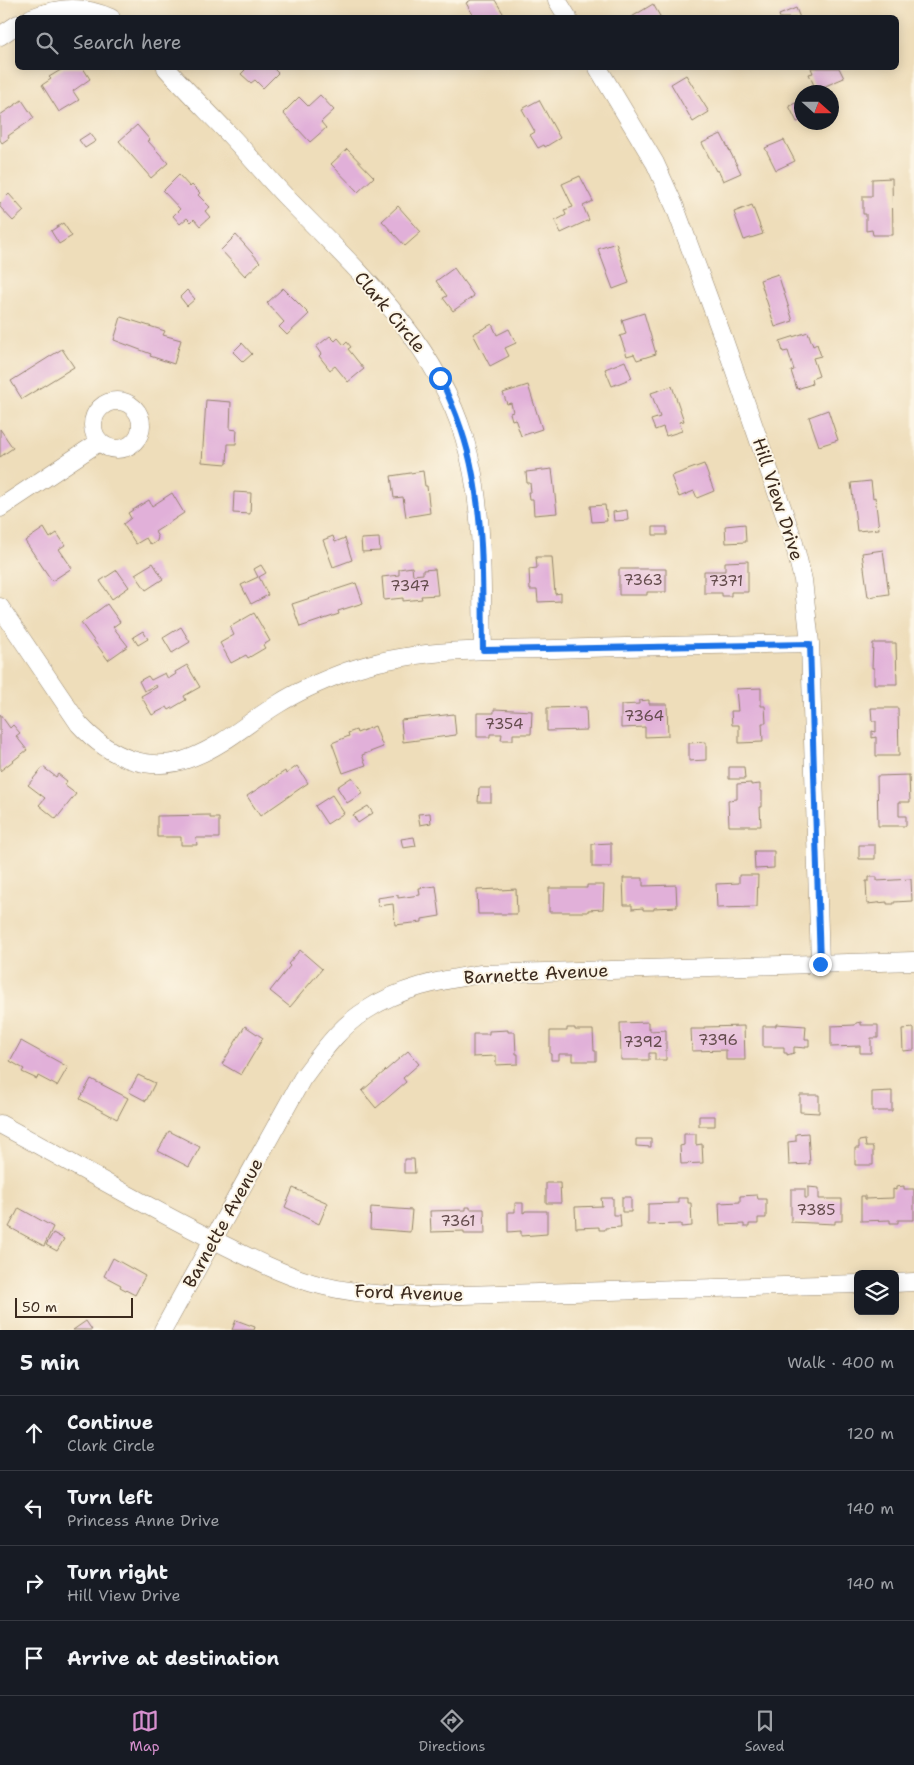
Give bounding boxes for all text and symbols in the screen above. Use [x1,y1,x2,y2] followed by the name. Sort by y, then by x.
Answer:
[15,15,899,70] search box
[33,29,61,57] icon: search
[73,30,182,55] text: Search here
[794,85,839,130] north arrow
[349,266,431,358] street label: Clark Circle
[429,367,452,390] route start
[747,435,809,563] street label: Hill View Drive
[623,570,663,590] house number: 7363
[709,571,743,591] house number: 7371
[390,576,430,596] house number: 7347
[624,706,664,726] house number: 7364
[485,714,523,734] house number: 7354
[809,953,832,976] route end
[463,958,609,990] street label: Barnette Avenue
[698,1030,738,1050] house number: 7396
[623,1032,663,1052] house number: 7392
[177,1154,269,1292] street label: Barnette Avenue
[797,1200,835,1220] house number: 7385
[440,1211,476,1231] house number: 7361
[854,1270,899,1315] map controls
[854,1270,899,1315] button: layers
[354,1279,464,1307] street label: Ford Avenue
[15,1295,132,1318] scale bar
[22,1298,57,1316] text: 50 m
[20,1349,80,1377] text: 5 min
[787,1352,894,1373] text: Walk · 400 m
[67,1410,153,1435] text: Continue
[20,1419,48,1447] icon: ahead
[847,1423,894,1444] text: 120 m
[67,1435,155,1456] text: Clark Circle
[67,1485,153,1510] text: Turn left
[20,1494,48,1522] icon: left
[847,1498,894,1519] text: 140 m
[67,1510,219,1531] text: Princess Anne Drive
[67,1560,168,1585] text: Turn right
[20,1569,48,1597] icon: right
[847,1573,894,1594] text: 140 m
[67,1585,181,1606] text: Hill View Drive
[20,1644,48,1672] icon: arrive
[67,1646,279,1671] text: Arrive at destination
[130,1707,160,1755] tab: Map
[419,1707,485,1755] tab: Directions
[745,1707,784,1755] tab: Saved

